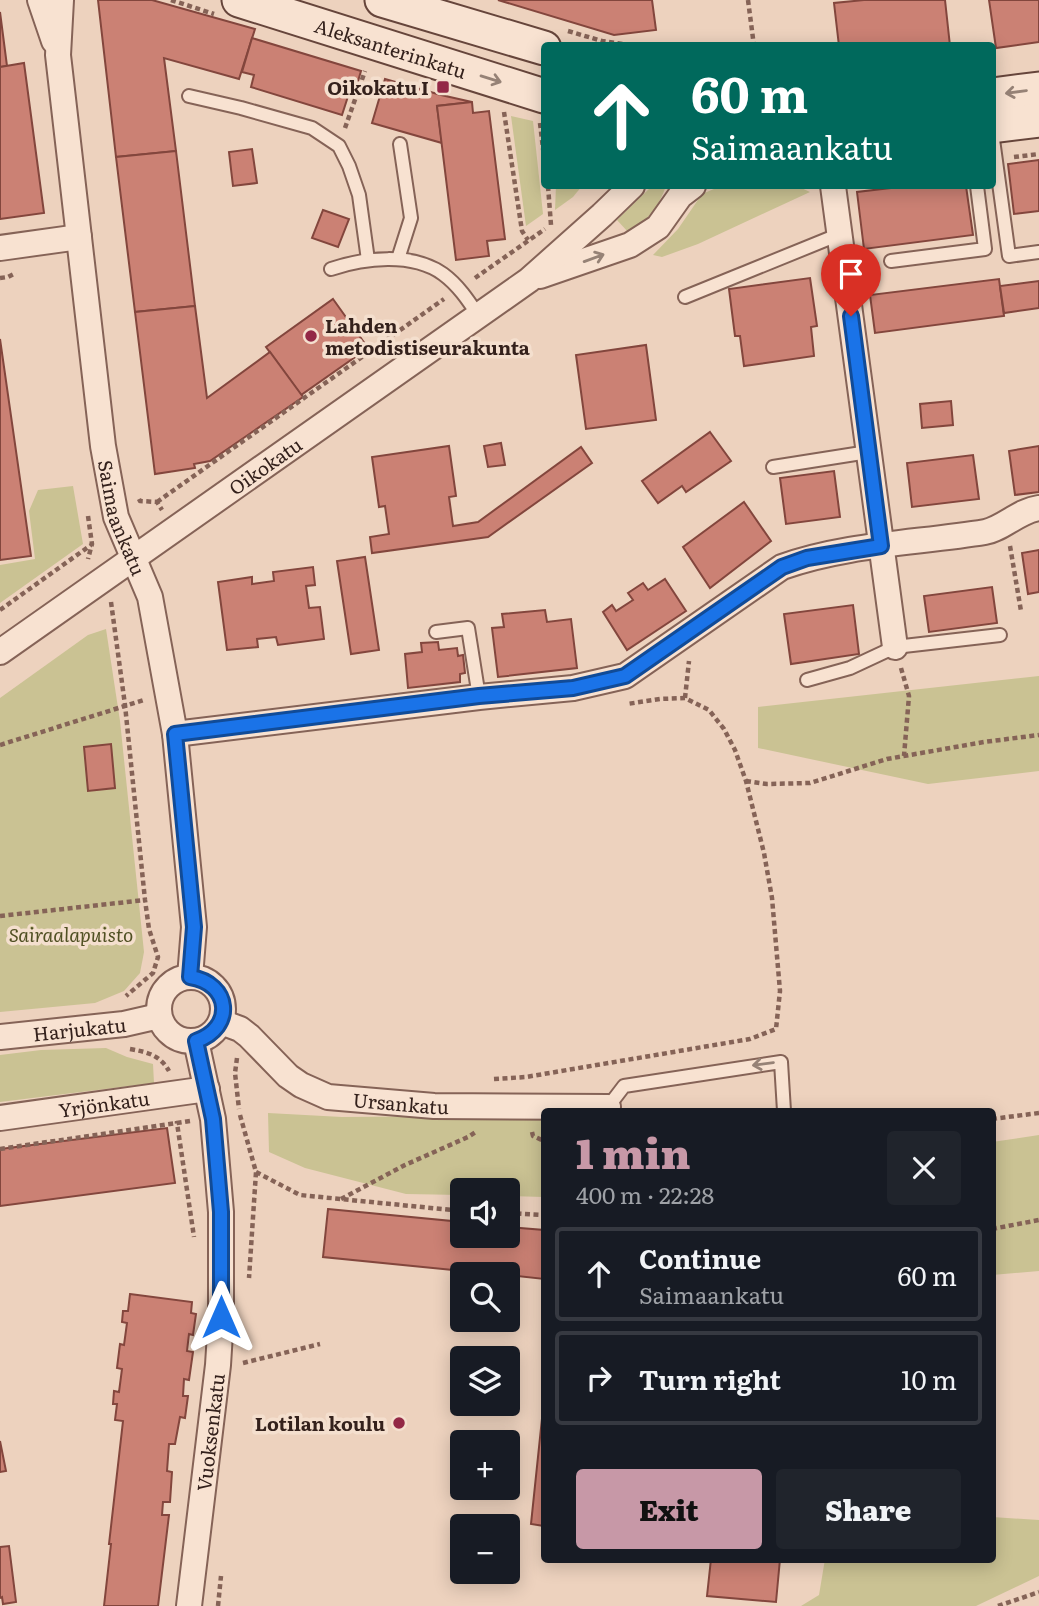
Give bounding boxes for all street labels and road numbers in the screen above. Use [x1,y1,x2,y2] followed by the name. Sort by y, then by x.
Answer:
[311,11,470,85] street label: Aleksanterinkatu
[223,430,307,501] street label: Oikokatu
[92,458,153,580] street label: Saimaankatu
[32,1010,128,1047] street label: Harjukatu
[57,1083,151,1124] street label: Yrjönkatu
[352,1085,449,1120] street label: Ursankatu
[189,1372,231,1493] street label: Vuoksenkatu

